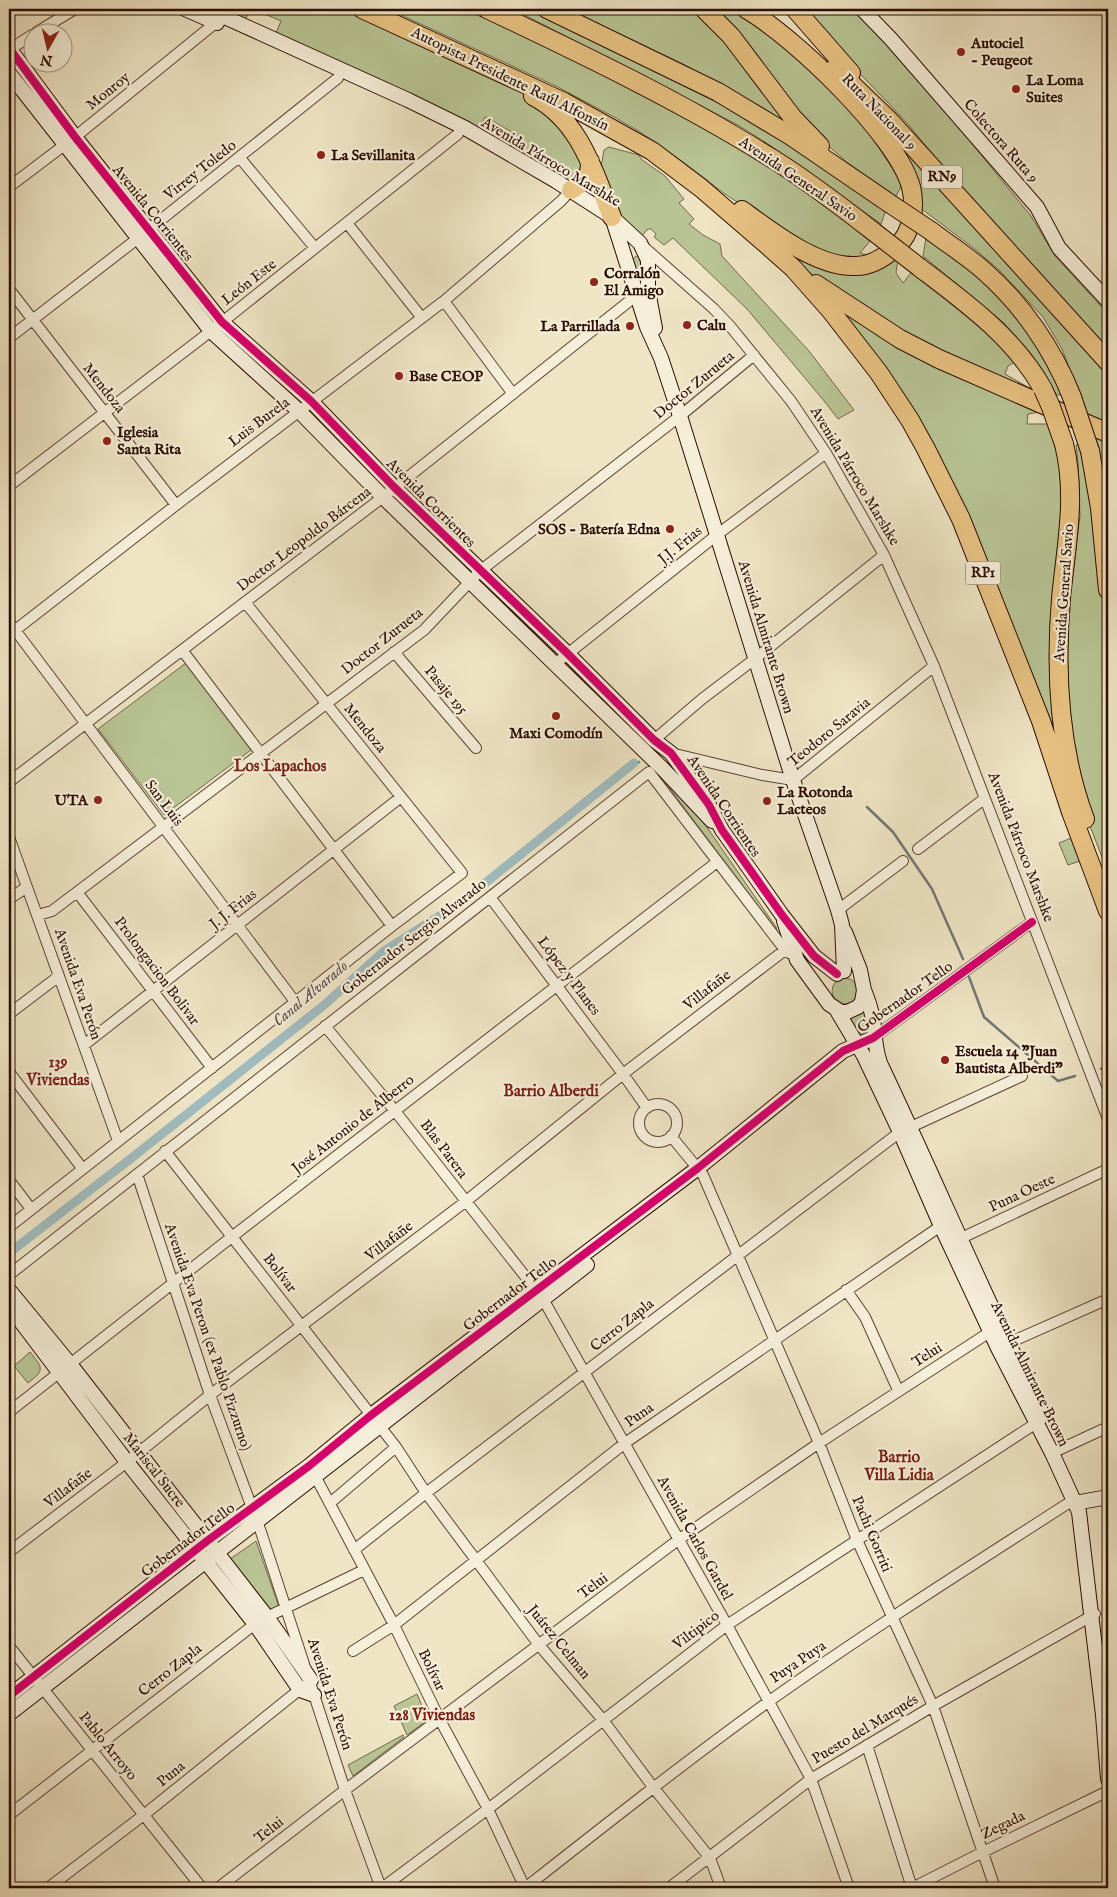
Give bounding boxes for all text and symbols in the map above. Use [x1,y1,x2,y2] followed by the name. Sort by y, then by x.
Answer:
[22,22,72,72] north arrow
[407,22,612,135] street label: Autopista Presidente Raúl Alfonsín
[970,34,1033,70] place label: Autociel - Peugeot
[955,46,967,58] marker: Autociel - Peugeot
[39,50,55,70] text: N
[82,67,134,114] street label: Monroy
[837,69,921,155] street label: Ruta Nacional 9
[1026,71,1084,107] place label: La Loma Suites
[1010,83,1022,95] marker: La Loma Suites
[959,95,1043,187] street label: Colectora Ruta 9
[477,112,624,211] street label: Avenida Párroco Marshke
[734,132,861,226] street label: Avenida General Savio
[159,136,240,205] street label: Virrey Toledo
[331,146,415,165] place label: La Sevillanita
[315,149,327,161] marker: La Sevillanita
[108,160,198,265] street label: Avenida Corrientes
[922,166,962,188] road number: RN9
[218,255,280,309] street label: León Este
[604,264,664,300] place label: Corralón El Amigo
[588,276,600,288] marker: Corralón El Amigo
[697,316,726,335] place label: Calu
[540,317,621,336] place label: La Parrillada
[681,319,693,331] marker: Calu
[624,320,636,332] marker: La Parrillada
[650,346,739,423] street label: Doctor Zurueta
[79,359,130,417] street label: Mendoza
[409,367,483,386] place label: Base CEOP
[393,370,405,382] marker: Base CEOP
[225,393,294,451] street label: Luis Burela
[805,402,904,549] street label: Avenida Párroco Marshke
[117,423,181,459] place label: Iglesia Santa Rita
[101,435,113,447] marker: Iglesia Santa Rita
[382,454,480,552] street label: Avenida Corrientes
[233,482,375,596] street label: Doctor Leopoldo Bárcena
[538,520,661,539] place label: SOS - Batería Edna
[653,522,706,570] street label: J.J. Frias
[664,523,676,535] marker: SOS - Batería Edna
[1050,523,1078,664] street label: Avenida General Savio
[733,557,798,716] street label: Avenida Almirante Brown
[966,562,1000,584] road number: RP1
[337,603,427,679] street label: Doctor Zurueta
[420,662,472,719] street label: Pasaje 195
[784,693,874,771] street label: Teodoro Saravia
[339,699,391,757] street label: Mendoza
[550,710,562,722] marker: Maxi Comodín
[509,724,603,743] place label: Maxi Comodín
[682,751,765,861] street label: Avenida Corrientes
[234,757,327,777] district label: Los Lapachos
[983,768,1058,925] street label: Avenida Párroco Marshke
[140,776,188,830] street label: San Luis
[777,783,853,819] place label: La Rotonda Lacteos
[53,791,89,810] place label: UTA
[92,794,104,806] marker: UTA
[761,795,773,807] marker: La Rotonda Lacteos
[338,875,490,999] street label: Gobernador Sergio Alvarado
[204,885,260,935] street label: J. J. Frias
[110,913,204,1029] street label: Prolongacion Bolivar
[50,925,106,1042] street label: Avenida Eva Perón
[533,933,605,1019] street label: López y Planes
[269,957,353,1031] water label: Canal Alvarado
[853,957,957,1037] street label: Gobernador Tello
[679,965,735,1015] street label: Villafañe
[955,1042,1063,1078] place label: Escuela 14 "Juan Bautista Alberdi"
[26,1053,90,1091] district label: 139 Viviendas
[939,1054,951,1066] marker: Escuela 14 "Juan Bautista Alberdi"
[286,1070,418,1179] street label: José Antonio de Alberro
[503,1082,599,1102] district label: Barrio Alberdi
[416,1116,473,1182] street label: Blas Parera
[986,1169,1058,1217] street label: Puna Oeste
[360,1217,417,1266] street label: Villafañe
[160,1220,256,1453] street label: Avenida Eva Peron (ex Pablo Pizzurno)
[259,1250,302,1297] street label: Bolívar
[459,1253,561,1335] street label: Gobernador Tello
[586,1294,658,1356] street label: Cerro Zapla
[986,1297,1073,1450] street label: Avenida Almirante Brown
[908,1338,946,1372] street label: Telui
[621,1398,658,1432] street label: Puna
[119,1429,189,1511] street label: Mariscal Sucre
[863,1448,935,1486] district label: Barrio Villa Lidia
[39,1464,96,1513] street label: Villafañe
[652,1472,737,1604] street label: Avenida Carlos Gardel
[847,1493,897,1575] street label: Pachi Gorriti
[137,1499,239,1581] street label: Gobernador Tello
[574,1569,612,1603] street label: Telui
[522,1599,595,1683] street label: Juárez Celman
[668,1606,723,1654] street label: Viltipico
[303,1635,357,1752] street label: Avenida Eva Perón
[766,1636,830,1688] street label: Puya Puya
[134,1639,206,1701] street label: Cerro Zapla
[414,1646,451,1695] street label: Bolívar
[808,1690,922,1768] street label: Puesto del Marqués
[389,1706,475,1726] district label: 128 Viviendas
[75,1708,141,1784] street label: Pablo Arroyo
[153,1757,189,1791] street label: Puna
[978,1806,1029,1844] street label: Zegada
[250,1813,288,1847] street label: Telui

